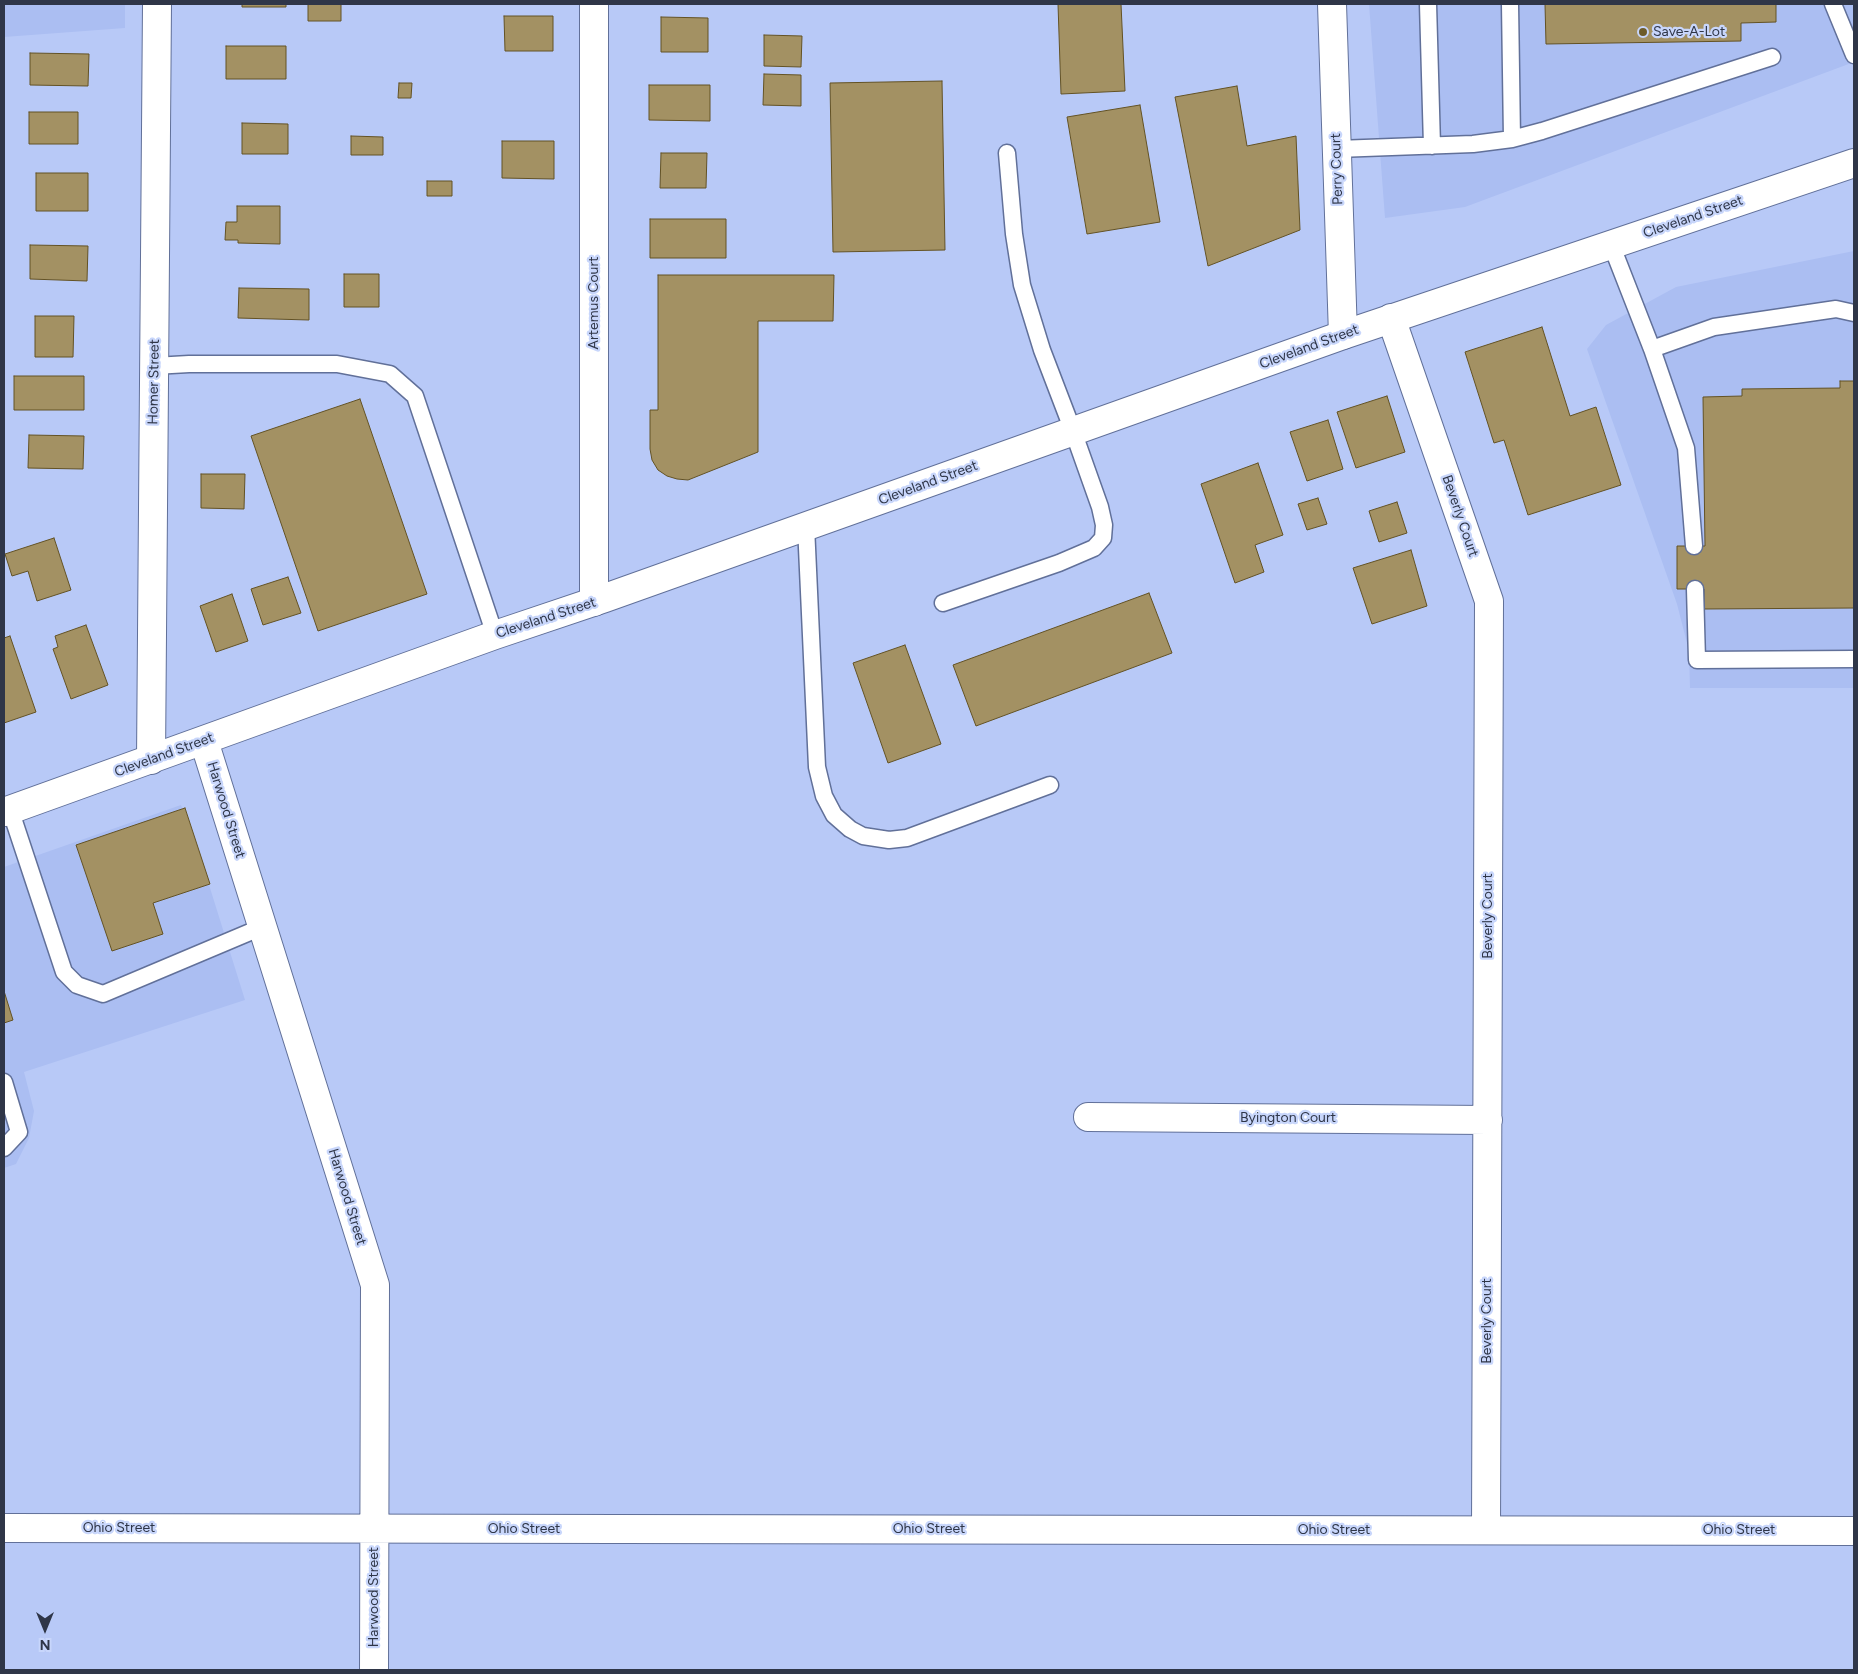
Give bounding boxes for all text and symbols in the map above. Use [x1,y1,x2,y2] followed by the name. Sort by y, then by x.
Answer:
[1653,24,1725,40] place label: Save-A-Lot
[1637,26,1649,38] marker: Save-A-Lot
[1327,133,1347,205] street label: Perry Court
[1641,192,1745,242] street label: Cleveland Street
[586,257,602,349] street label: Artemus Court
[1257,321,1361,373] street label: Cleveland Street
[145,339,163,425] street label: Homer Street
[876,457,980,509] street label: Cleveland Street
[1438,473,1482,559] street label: Beverly Court
[494,594,598,642] street label: Cleveland Street
[112,729,216,781] street label: Cleveland Street
[203,760,249,860] street label: Harwood Street
[1480,873,1496,959] street label: Beverly Court
[1240,1110,1336,1126] street label: Byington Court
[324,1147,370,1247] street label: Harwood Street
[1479,1278,1495,1364] street label: Beverly Court
[83,1520,155,1536] street label: Ohio Street
[488,1521,560,1537] street label: Ohio Street
[893,1521,965,1537] street label: Ohio Street
[1298,1522,1370,1538] street label: Ohio Street
[1703,1522,1775,1538] street label: Ohio Street
[366,1547,382,1647] street label: Harwood Street
[20,1604,70,1654] north arrow
[40,1636,50,1653] text: N

